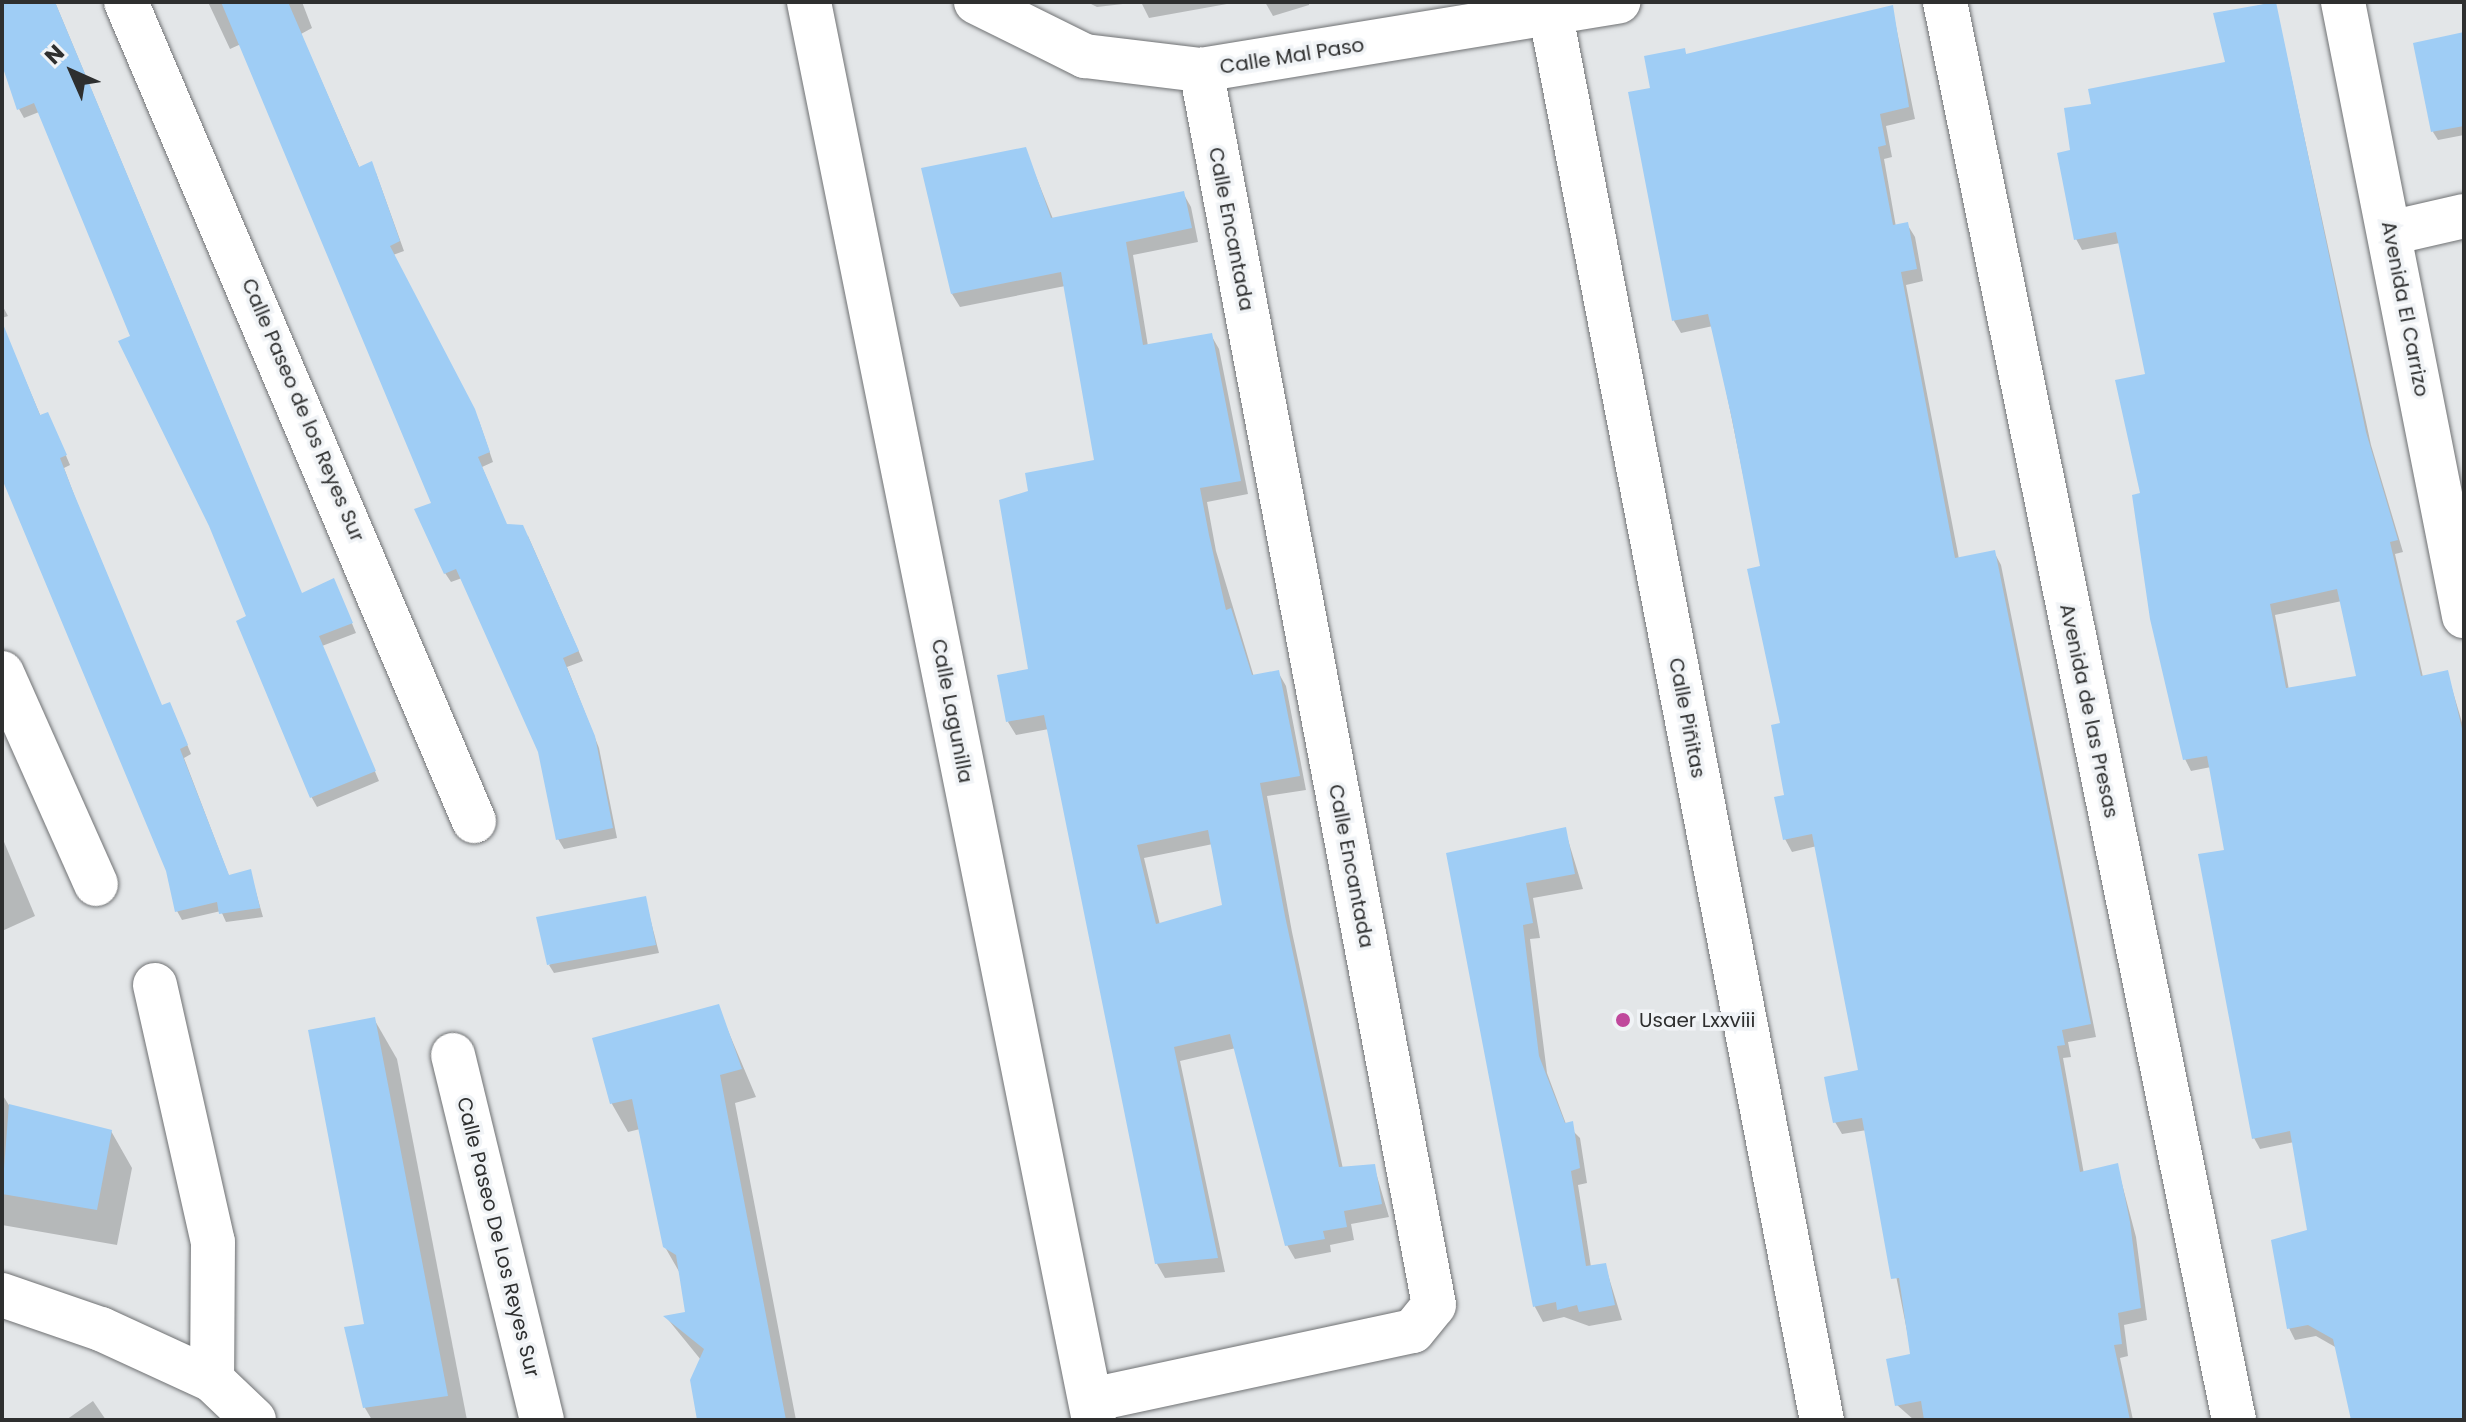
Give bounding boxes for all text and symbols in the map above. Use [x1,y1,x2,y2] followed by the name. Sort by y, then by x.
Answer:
[32,32,112,112] north arrow
[1218,33,1366,79] street label: Calle Mal Paso
[38,38,71,71] text: N
[1203,145,1259,313] street label: Calle Encantada
[2376,219,2434,399] street label: Avenida El Carrizo
[237,275,369,545] street label: Calle Paseo de los Reyes Sur
[2055,602,2123,820] street label: Avenida de las Presas
[926,637,978,785] street label: Calle Lagunilla
[1664,656,1710,780] street label: Calle Piñitas
[1323,782,1379,950] street label: Calle Encantada
[1639,1008,1755,1032] place label: Usaer Lxxviii
[1614,1011,1632,1029] marker: Usaer Lxxviii
[452,1095,544,1379] street label: Calle Paseo De Los Reyes Sur

